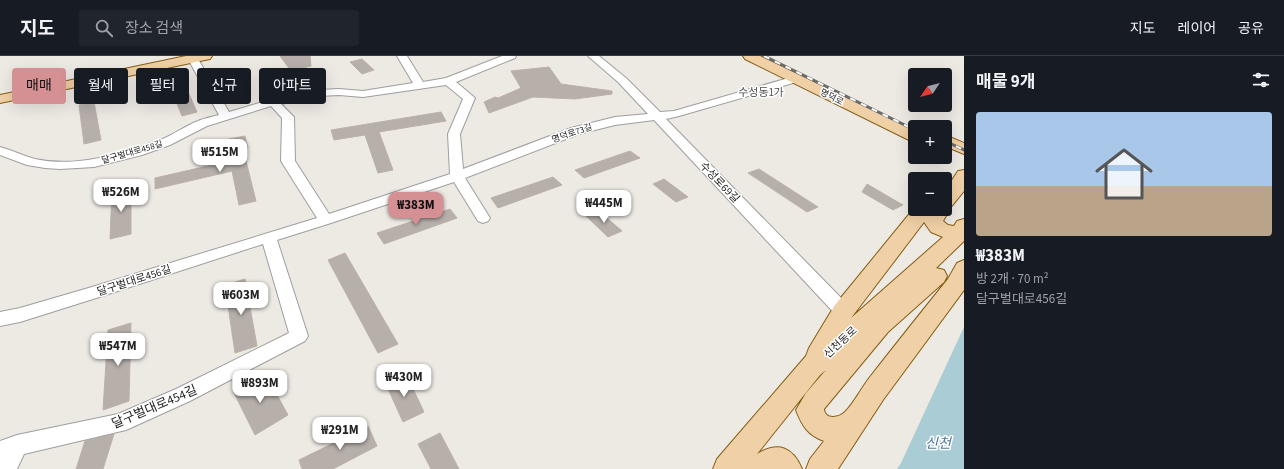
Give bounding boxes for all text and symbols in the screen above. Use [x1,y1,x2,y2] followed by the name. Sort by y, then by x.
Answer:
[79,10,359,46] search box
[20,16,55,43] text: 지도
[93,17,115,39] icon: search
[125,18,183,39] text: 장소 검색
[1130,19,1156,39] text: 지도
[1178,19,1216,39] text: 레이어
[1238,19,1264,39] text: 공유
[12,68,66,104] chip: 매매
[74,68,128,104] chip: 월세
[136,68,189,104] chip: 필터
[197,68,251,104] chip: 신규
[259,68,326,104] chip: 아파트
[908,68,952,112] north arrow
[908,68,952,216] map controls
[1250,69,1272,91] icon: filters
[976,70,1035,94] text: 매물 9개
[738,85,784,100] district label: 수성동1가
[818,86,846,109] street label: 명덕로
[550,120,594,146] street label: 명덕로73길
[908,120,952,164] button: +
[100,138,164,167] street label: 달구벌대로458길
[1088,138,1160,210] icon: home
[192,139,248,173] pin: ₩515M
[201,143,239,161] text: ₩515M
[696,159,743,206] street label: 수성로69길
[908,172,952,216] button: −
[93,179,149,213] pin: ₩526M
[102,183,140,201] text: ₩526M
[576,190,632,224] pin: ₩445M
[388,192,444,226] pin: ₩383M
[585,194,623,212] text: ₩445M
[397,196,435,214] text: ₩383M
[976,244,1025,268] text: ₩383M
[95,261,173,300] street label: 달구벌대로456길
[976,270,1049,288] text: 방 2개 · 70 m²
[213,282,269,316] pin: ₩603M
[222,286,260,304] text: ₩603M
[976,290,1067,308] text: 달구벌대로456길
[820,323,860,362] street label: 신천동로
[90,333,146,367] pin: ₩547M
[99,337,137,355] text: ₩547M
[376,364,432,398] pin: ₩430M
[385,368,423,386] text: ₩430M
[232,370,288,404] pin: ₩893M
[241,374,279,392] text: ₩893M
[109,381,200,433] street label: 달구벌대로454길
[312,417,368,451] pin: ₩291M
[321,421,359,439] text: ₩291M
[925,434,952,454] water label: 신천

